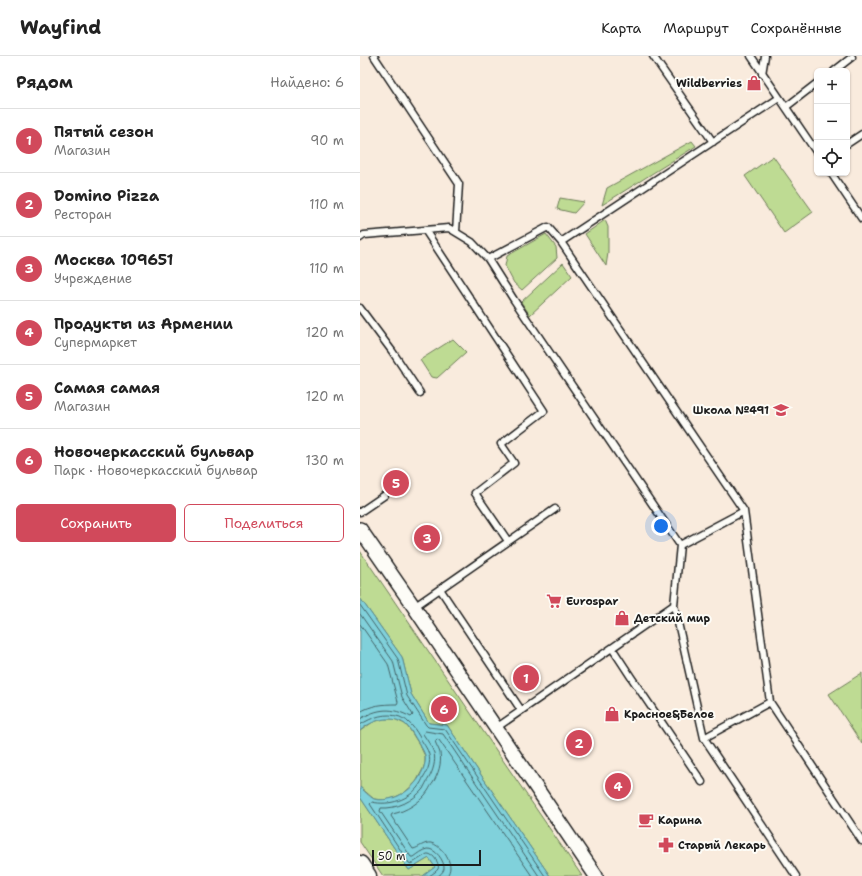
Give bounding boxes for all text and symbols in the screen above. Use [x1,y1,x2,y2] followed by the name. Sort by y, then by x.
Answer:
[20,15,101,40] text: Wayfind
[601,19,641,37] text: Карта
[663,19,729,37] text: Маршрут
[751,19,842,37] text: Сохранённые
[814,68,850,176] map controls
[814,68,850,104] button: +
[16,71,73,93] text: Рядом
[270,74,344,91] text: Найдено: 6
[745,74,763,92] shop icon: Wildberries
[676,76,742,91] place label: Wildberries
[814,104,850,140] button: −
[54,122,154,142] text: Пятый сезон
[26,132,32,149] text: 1
[310,132,344,149] text: 90 m
[814,140,850,176] button: locate
[54,142,110,159] text: Магазин
[54,186,159,206] text: Domino Pizza
[24,196,34,213] text: 2
[309,196,344,213] text: 110 m
[54,206,112,223] text: Ресторан
[54,250,173,270] text: Москва 109651
[24,260,34,277] text: 3
[309,260,344,277] text: 110 m
[54,270,132,287] text: Учреждение
[54,314,233,334] text: Продукты из Армении
[24,324,34,341] text: 4
[306,324,344,341] text: 120 m
[54,334,137,351] text: Супермаркет
[54,378,160,398] text: Самая самая
[25,388,33,405] text: 5
[306,388,344,405] text: 120 m
[54,398,110,415] text: Магазин
[772,401,790,419] school or university icon: Школа №491
[693,403,769,418] place label: Школа №491
[54,442,254,462] text: Новочеркасский бульвар
[24,452,34,469] text: 6
[306,452,344,469] text: 130 m
[54,462,258,479] text: Парк · Новочеркасский бульвар
[383,468,409,498] pin: 5
[16,504,176,542] button: Сохранить
[184,504,344,542] button: Поделиться
[651,516,671,536] your location
[414,523,440,553] pin: 3
[545,592,563,610] supermarket icon: Eurospar
[566,594,618,609] place label: Eurospar
[613,609,631,627] shop icon: Детский мир
[634,611,710,626] place label: Детский мир
[513,663,539,693] pin: 1
[431,694,457,724] pin: 6
[603,705,621,723] shop icon: Красное&Белое
[624,707,714,722] place label: Красное&Белое
[566,728,592,758] pin: 2
[605,771,631,801] pin: 4
[637,811,655,829] cafe icon: Карина
[658,813,702,828] place label: Карина
[657,836,675,854] pharmacy icon: Старый Лекарь
[678,838,766,853] place label: Старый Лекарь
[372,848,481,867] scale bar
[378,849,406,864] text: 50 m

